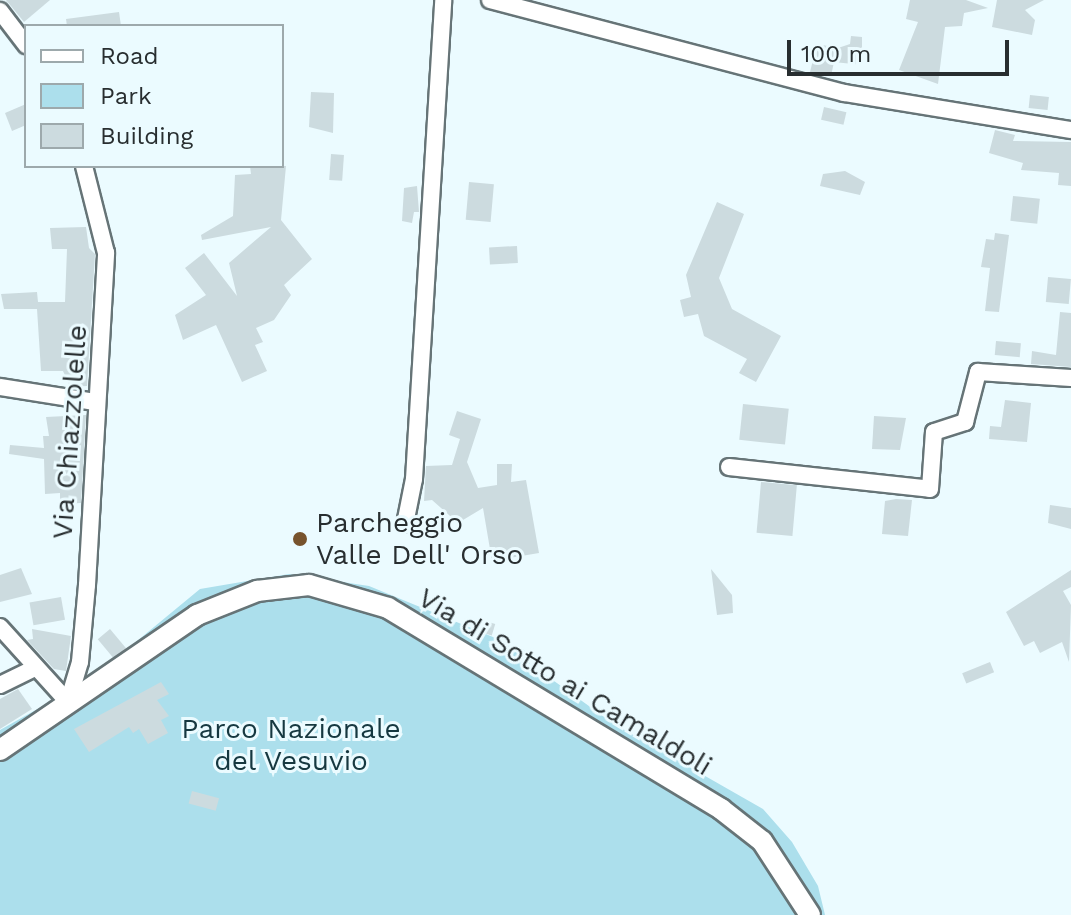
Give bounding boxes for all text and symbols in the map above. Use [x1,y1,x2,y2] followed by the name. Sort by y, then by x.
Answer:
[24,24,284,168] legend
[791,24,1013,74] scale bar
[801,40,871,68] text: 100 m
[100,42,159,70] text: Road
[100,82,152,110] text: Park
[100,122,193,150] text: Building
[46,323,94,541] street label: Via Chiazzolelle
[316,506,523,572] place label: Parcheggio Valle Dell' Orso
[291,530,309,548] marker: Parcheggio Valle Dell' Orso
[412,581,718,783] street label: Via di Sotto ai Camaldoli
[181,712,401,778] park label: Parco Nazionale del Vesuvio

